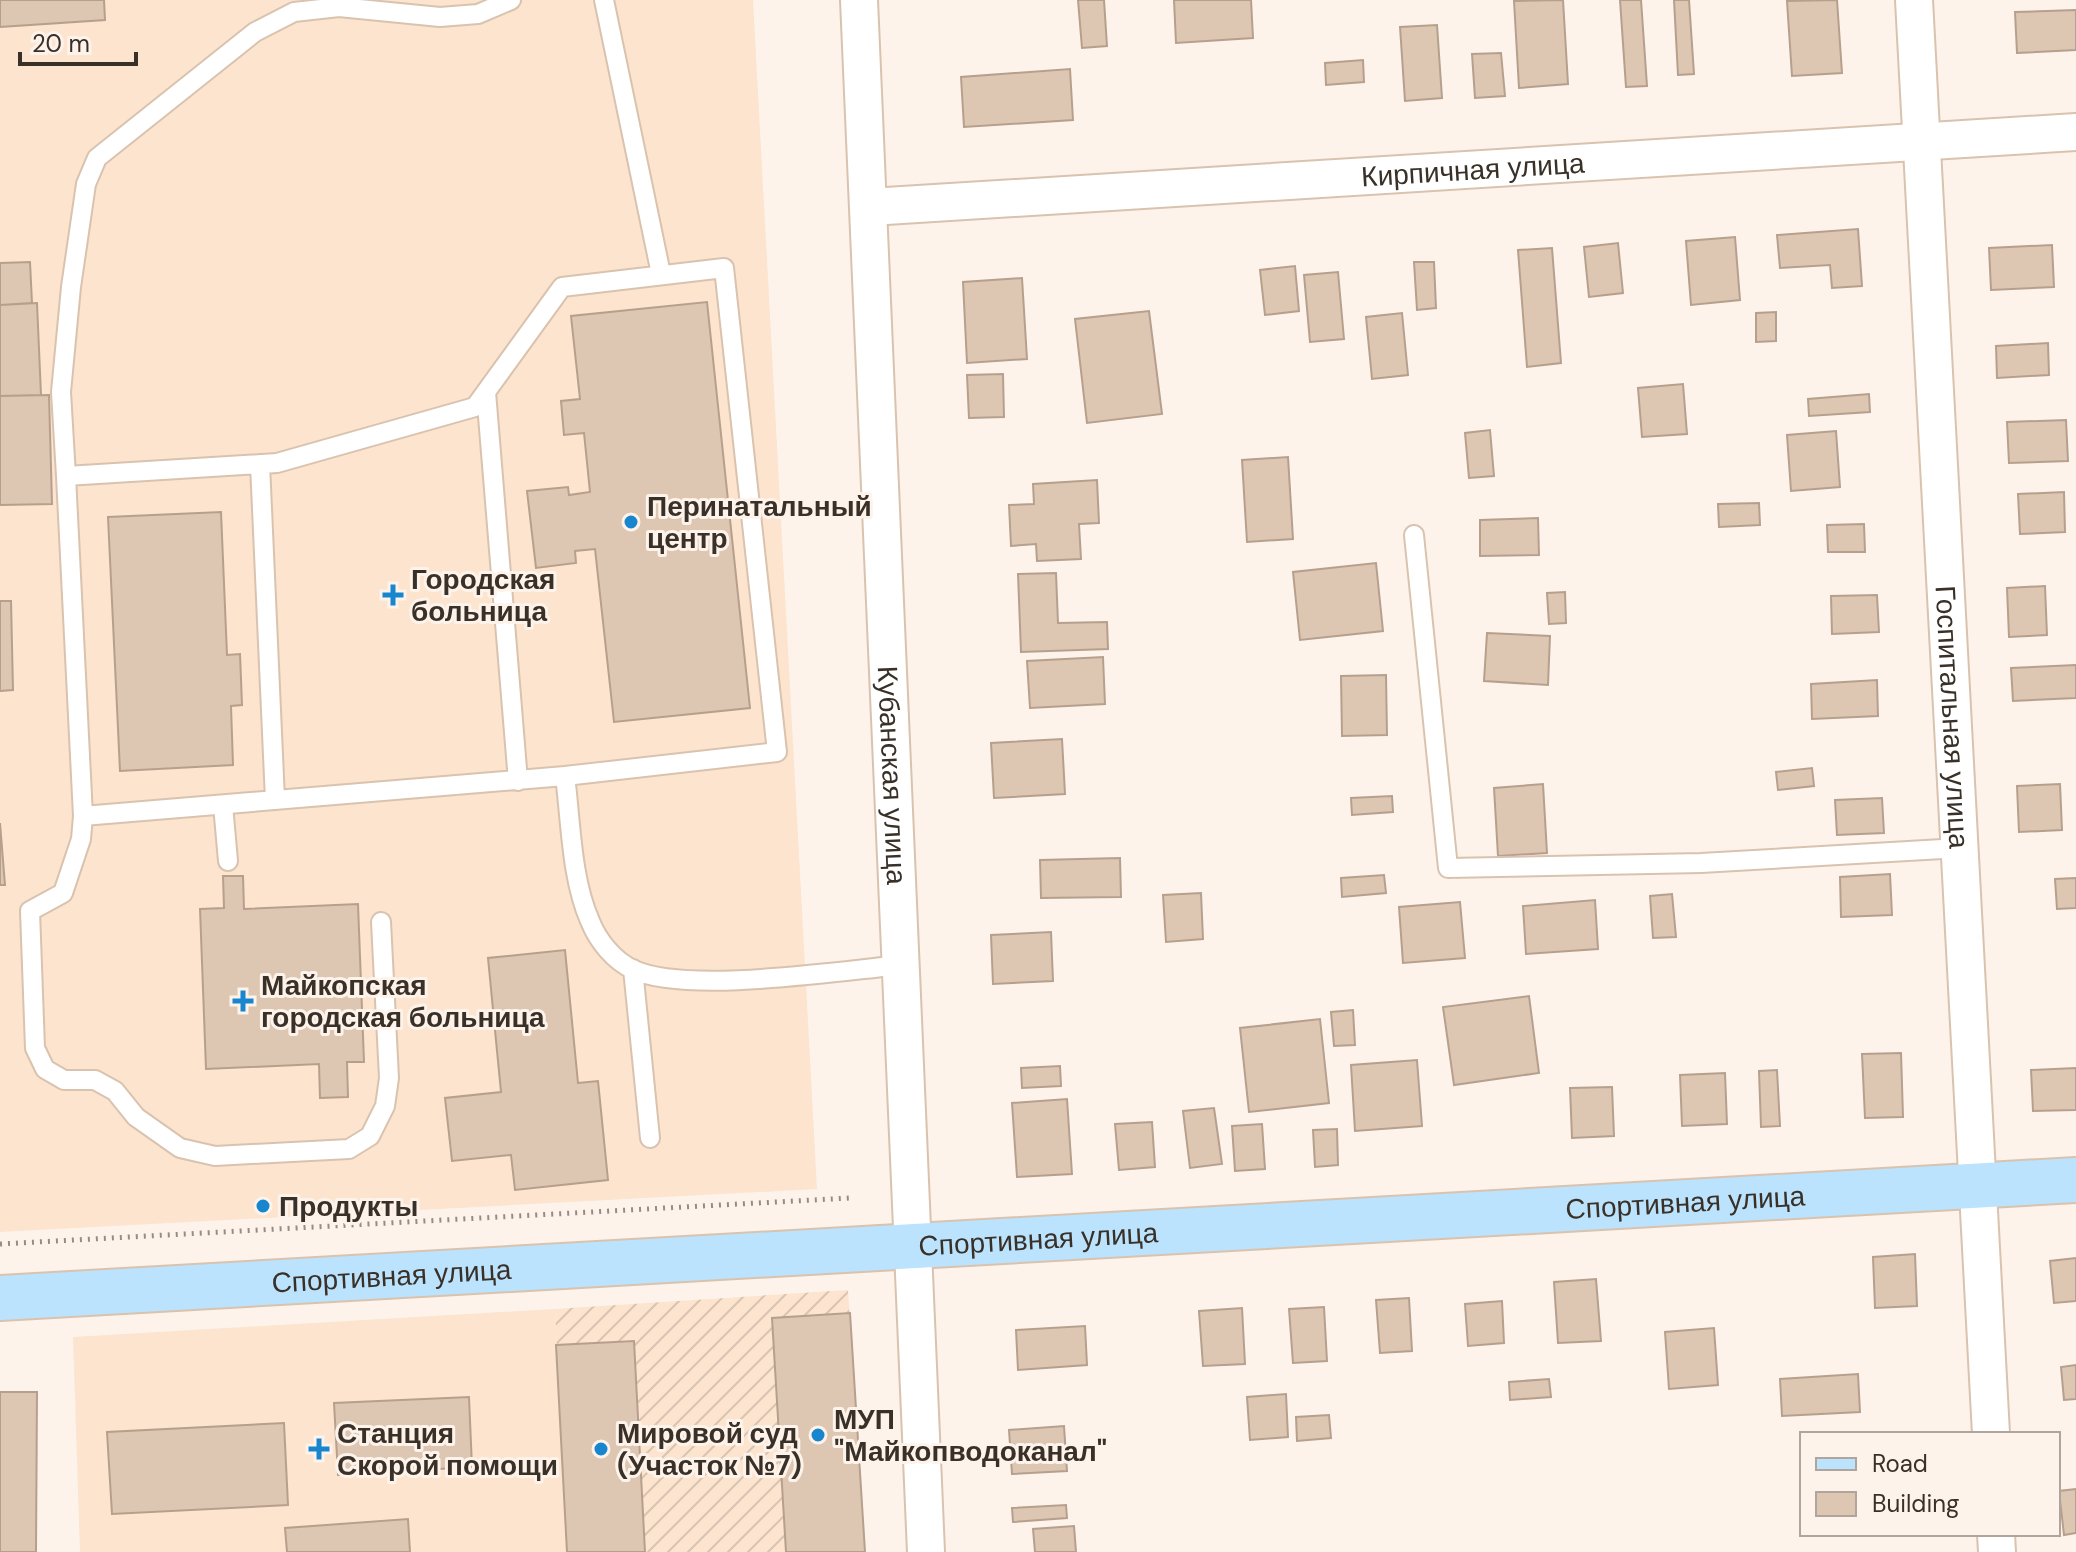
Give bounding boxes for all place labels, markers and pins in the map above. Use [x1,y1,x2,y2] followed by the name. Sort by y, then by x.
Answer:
[647,488,872,557] place label: Перинатальный центр
[622,513,640,531] marker: Перинатальный центр
[411,561,555,630] place label: Городская больница
[382,584,404,606] marker: Городская больница
[261,967,545,1036] place label: Майкопская городская больница
[232,990,254,1012] marker: Майкопская городская больница
[279,1188,418,1225] place label: Продукты
[254,1197,272,1215] marker: Продукты
[834,1401,1107,1470] place label: МУП "Майкопводоканал"
[337,1415,558,1484] place label: Станция Скорой помощи
[617,1415,802,1484] place label: Мировой суд (Участок №7)
[809,1426,827,1444] marker: МУП "Майкопводоканал"
[308,1438,330,1460] marker: Станция Скорой помощи
[592,1440,610,1458] marker: Мировой суд (Участок №7)

